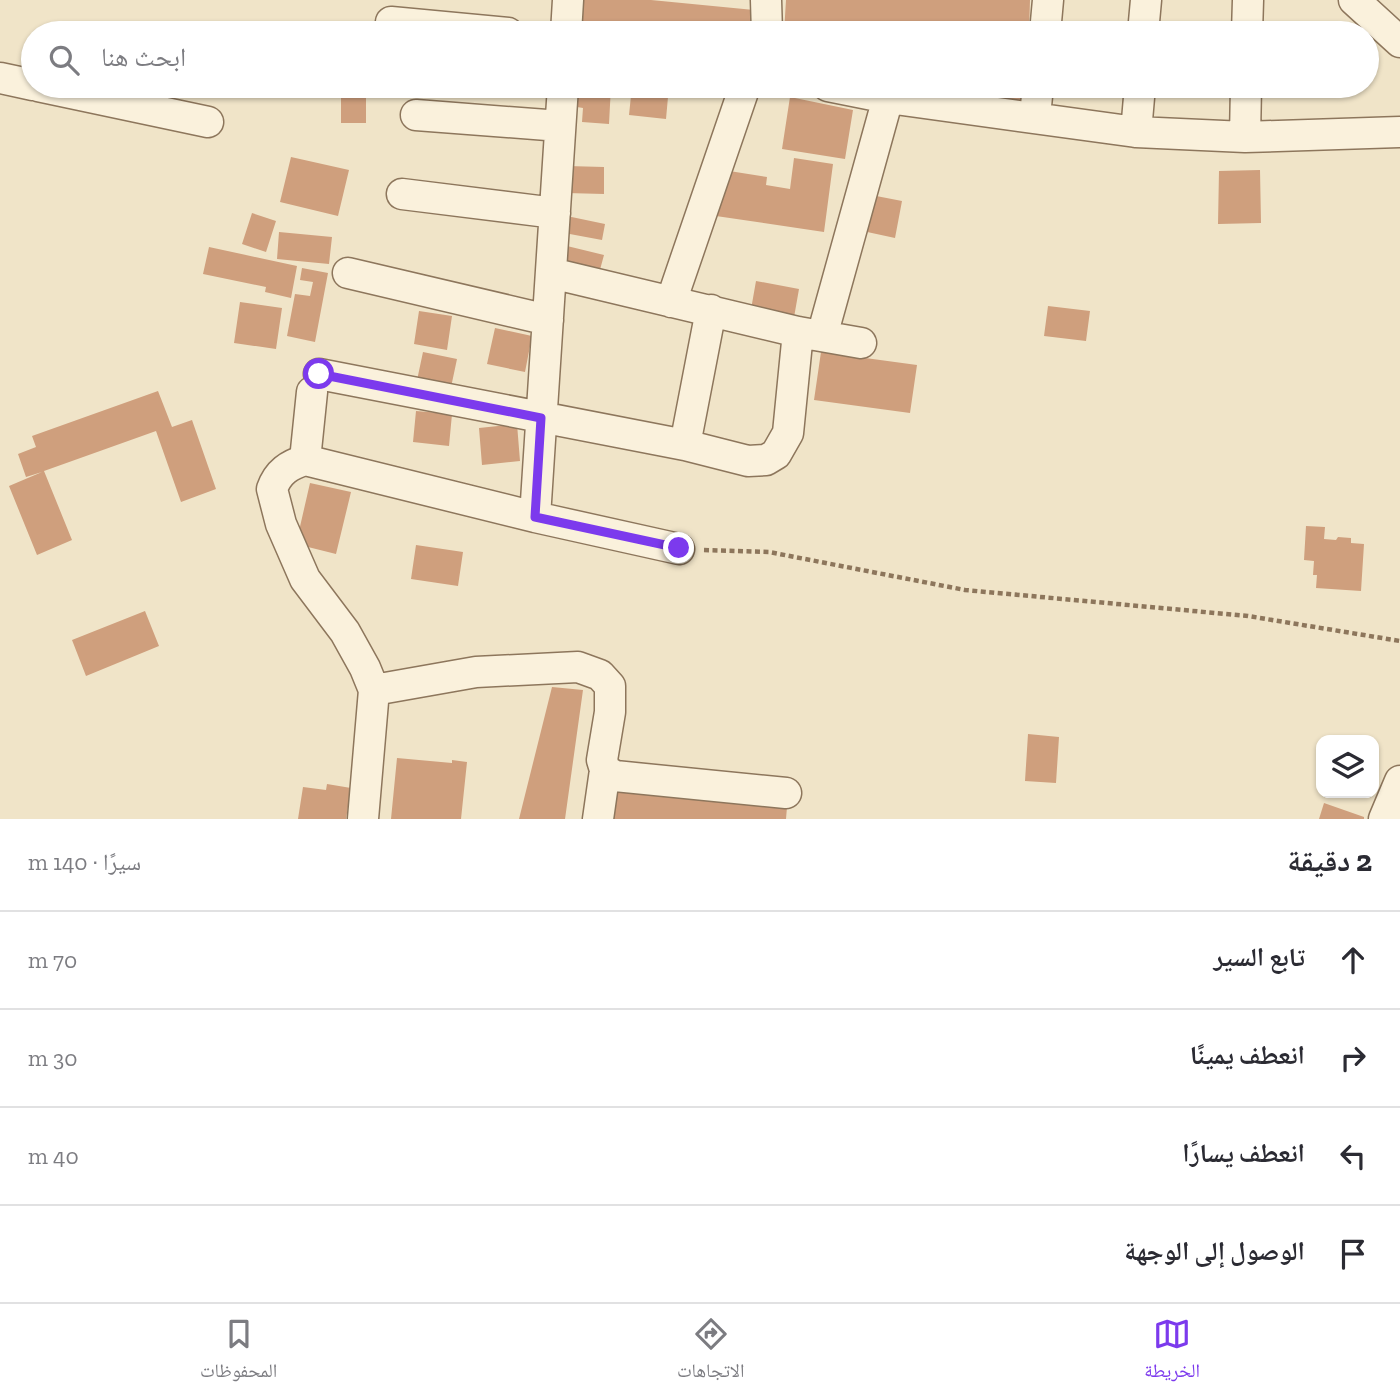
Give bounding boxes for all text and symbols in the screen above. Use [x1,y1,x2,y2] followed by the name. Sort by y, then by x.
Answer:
[21,21,1379,98] search box
[45,41,83,79] icon: search
[101,41,186,73] text: ابحث هنا
[303,358,334,389] route start
[663,532,694,563] route end
[1316,735,1379,798] map controls
[1316,735,1379,798] button: layers
[1287,843,1372,879] text: 2 دقيقة
[28,848,141,876] text: سيرًا · 140 m
[1213,941,1305,973] text: تابع السير
[1334,941,1372,979] icon: ahead
[28,946,77,974] text: 70 m
[1190,1039,1305,1071] text: انعطف يمينًا
[1334,1039,1372,1077] icon: right
[28,1044,78,1072] text: 30 m
[1182,1137,1305,1169] text: انعطف يسارًا
[1334,1137,1372,1175] icon: left
[28,1142,79,1170] text: 40 m
[1124,1235,1305,1267] text: الوصول إلى الوجهة
[1334,1235,1372,1273] icon: arrive
[200,1315,277,1389] tab: المحفوظات
[677,1315,744,1389] tab: الاتجاهات
[1144,1315,1200,1389] tab: الخريطة

